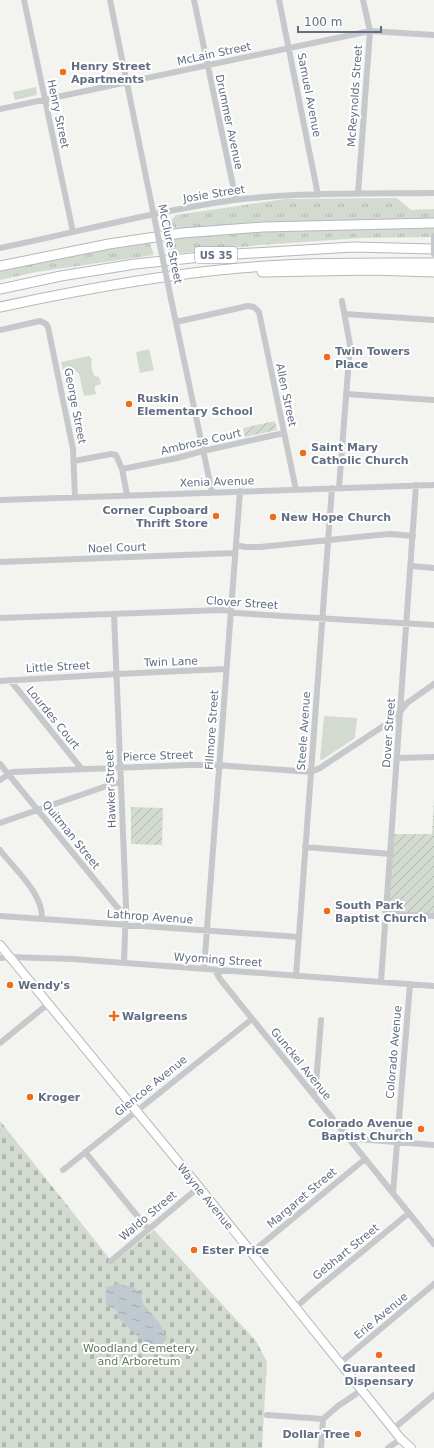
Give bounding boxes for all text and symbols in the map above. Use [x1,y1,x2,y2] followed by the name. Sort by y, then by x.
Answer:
[298,8,381,34] scale bar
[304,15,342,29] text: 100 m
[176,40,253,68] street label: McLain Street
[345,44,365,148] street label: McReynolds Street
[294,52,324,138] street label: Samuel Avenue
[71,60,151,86] place label: Henry Street Apartments
[58,67,68,77] marker: Henry Street Apartments
[213,73,245,171] street label: Drummer Avenue
[44,78,72,150] street label: Henry Street
[181,183,247,205] street label: Josie Street
[155,203,185,286] street label: McClure Street
[195,247,237,263] road number: US 35
[335,345,411,371] place label: Twin Towers Place
[322,352,332,362] marker: Twin Towers Place
[273,362,299,428] street label: Allen Street
[61,367,89,446] street label: George Street
[137,392,253,418] place label: Ruskin Elementary School
[124,399,134,409] marker: Ruskin Elementary School
[159,426,243,458] street label: Ambrose Court
[311,441,409,467] place label: Saint Mary Catholic Church
[298,448,308,458] marker: Saint Mary Catholic Church
[179,474,255,490] street label: Xenia Avenue
[102,504,208,530] place label: Corner Cupboard Thrift Store
[211,511,221,521] marker: Corner Cupboard Thrift Store
[281,511,391,524] place label: New Hope Church
[268,512,278,522] marker: New Hope Church
[88,540,147,556] street label: Noel Court
[206,594,279,612] street label: Clover Street
[143,655,198,669] street label: Twin Lane
[25,659,91,675] street label: Little Street
[24,684,83,753] street label: Lourdes Court
[203,689,221,770] street label: Fillmore Street
[295,691,313,771] street label: Steele Avenue
[380,697,398,768] street label: Dover Street
[123,748,194,764] street label: Pierce Street
[103,749,119,828] street label: Hawker Street
[39,798,103,872] street label: Quitman Street
[335,899,427,925] place label: South Park Baptist Church
[322,906,332,916] marker: South Park Baptist Church
[106,907,194,927] street label: Lathrop Avenue
[173,950,263,970] street label: Wyoming Street
[18,979,70,992] place label: Wendy's
[5,980,15,990] marker: Wendy's
[383,1005,405,1099] street label: Colorado Avenue
[122,1010,188,1023] place label: Walgreens
[109,1011,119,1021] marker: Walgreens
[268,1025,334,1103] street label: Gunckel Avenue
[112,1053,190,1119] street label: Glencoe Avenue
[38,1091,81,1104] place label: Kroger
[25,1092,35,1102] marker: Kroger
[308,1117,413,1143] place label: Colorado Avenue Baptist Church
[416,1124,426,1134] marker: Colorado Avenue Baptist Church
[174,1161,236,1233] street label: Wayne Avenue
[265,1165,340,1231] street label: Margaret Street
[117,1188,180,1244] street label: Waldo Street
[310,1221,382,1283] street label: Gebhart Street
[202,1244,269,1257] place label: Ester Price
[189,1245,199,1255] marker: Ester Price
[352,1290,411,1342] street label: Erie Avenue
[83,1342,195,1368] park label: Woodland Cemetery and Arboretum
[374,1350,384,1360] marker: Guaranteed Dispensary
[342,1362,416,1388] place label: Guaranteed Dispensary
[282,1428,350,1441] place label: Dollar Tree
[353,1429,363,1439] marker: Dollar Tree

